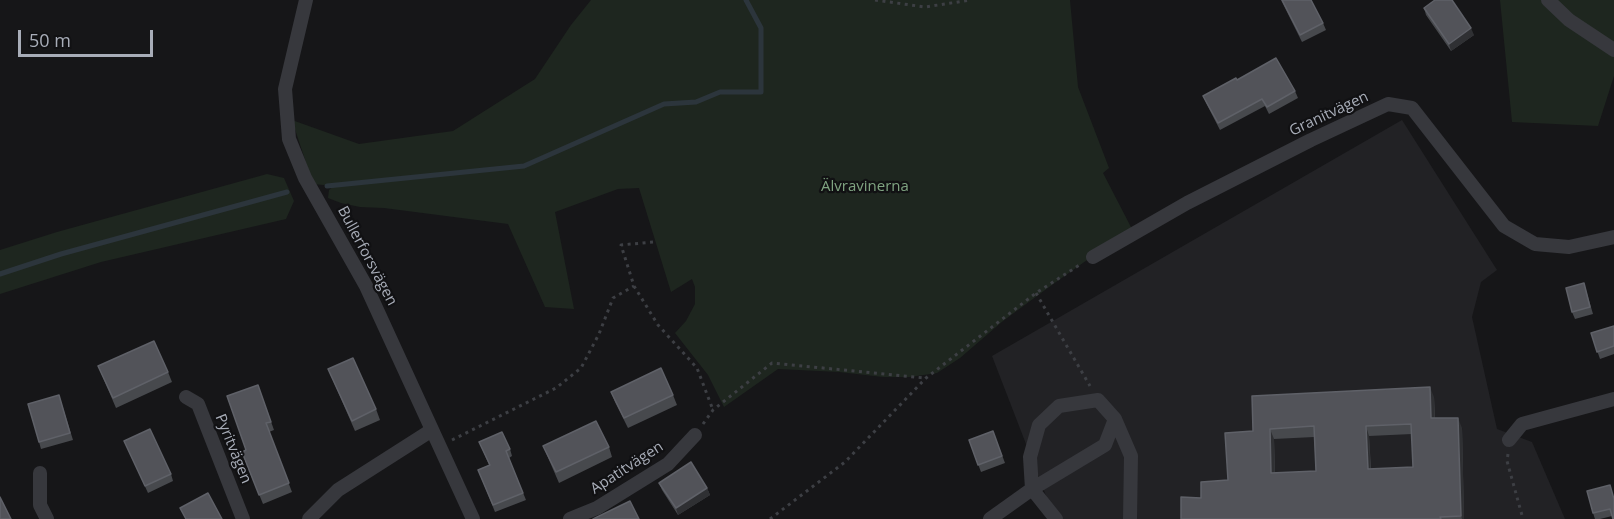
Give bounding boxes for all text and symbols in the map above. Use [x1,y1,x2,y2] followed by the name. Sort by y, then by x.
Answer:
[21,18,156,56] scale bar
[29,28,71,52] text: 50 m
[1287,88,1371,140] street label: Granitvägen
[821,178,909,196] park label: Älvravinerna
[333,203,401,309] street label: Bullerforsvägen
[211,412,255,486] street label: Pyritvägen
[587,438,667,498] street label: Apatitvägen

